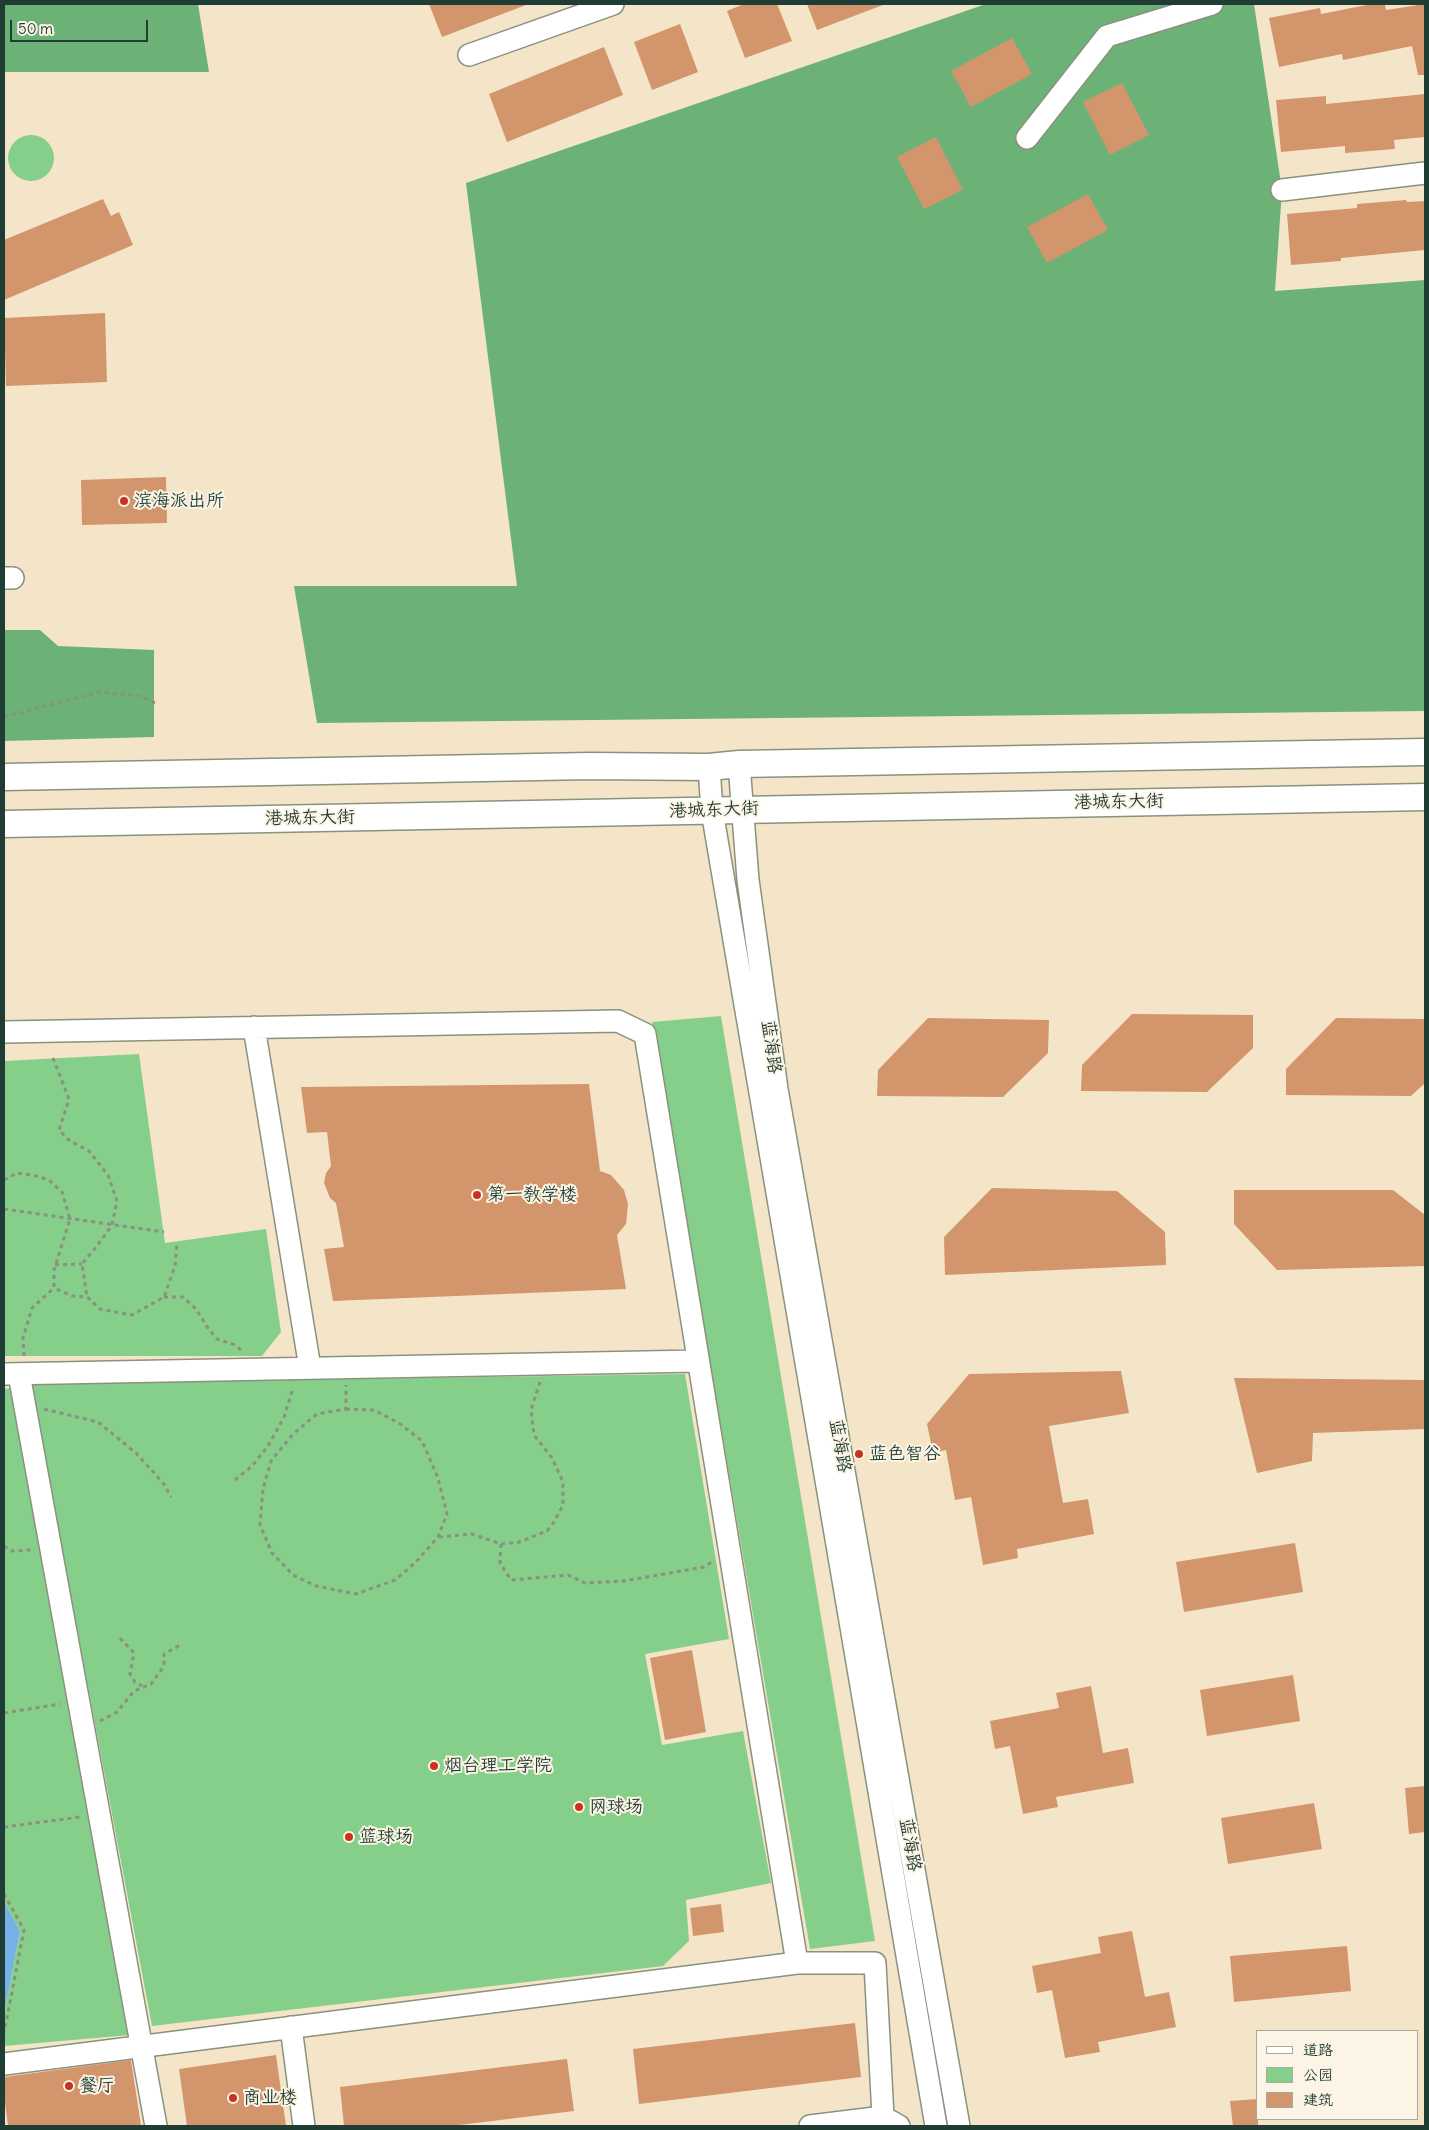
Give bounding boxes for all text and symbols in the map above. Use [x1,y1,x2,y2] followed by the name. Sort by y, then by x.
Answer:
[12,10,150,42] scale bar
[18,19,53,38] text: 50 m
[134,490,224,512] place label: 滨海派出所
[118,495,130,507] marker: 滨海派出所
[1074,790,1164,814] street label: 港城东大街
[669,798,759,822] street label: 港城东大街
[265,806,355,830] street label: 港城东大街
[757,1019,785,1075] street label: 蓝海路
[487,1184,577,1206] place label: 第一教学楼
[471,1189,483,1201] marker: 第一教学楼
[825,1418,855,1474] street label: 蓝海路
[869,1443,941,1465] place label: 蓝色智谷
[853,1448,865,1460] marker: 蓝色智谷
[444,1755,552,1777] place label: 烟台理工学院
[428,1760,440,1772] marker: 烟台理工学院
[589,1796,643,1818] place label: 网球场
[573,1801,585,1813] marker: 网球场
[895,1817,925,1873] street label: 蓝海路
[359,1826,413,1848] place label: 篮球场
[343,1831,355,1843] marker: 篮球场
[1256,2030,1419,2120] legend
[1303,2040,1333,2059] text: 道路
[1303,2065,1333,2084] text: 公园
[79,2075,115,2097] place label: 餐厅
[63,2080,75,2092] marker: 餐厅
[243,2087,297,2109] place label: 商业楼
[1303,2090,1333,2109] text: 建筑
[227,2092,239,2104] marker: 商业楼

